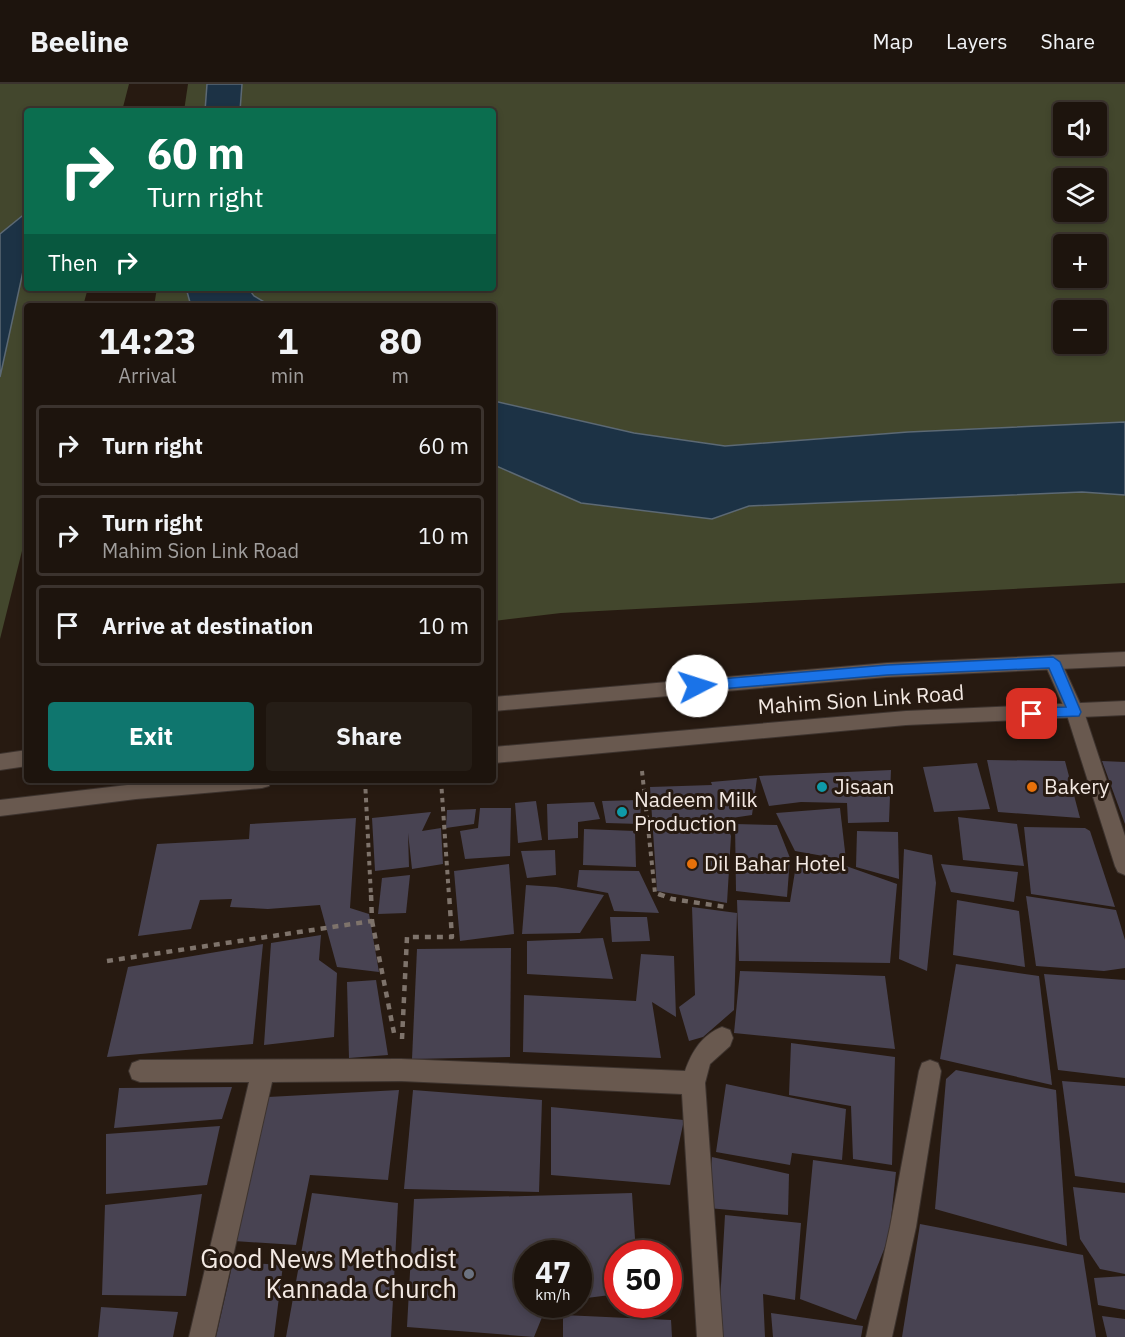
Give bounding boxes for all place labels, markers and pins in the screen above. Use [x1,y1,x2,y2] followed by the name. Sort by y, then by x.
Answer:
[1006,688,1057,739] pin
[834,772,895,800] place label: Jisaan
[1044,772,1110,800] place label: Bakery
[815,780,829,794] marker: Jisaan
[1025,780,1039,794] marker: Bakery
[634,785,758,837] place label: Nadeem Milk Production
[615,805,629,819] marker: Nadeem Milk Production
[704,849,846,877] place label: Dil Bahar Hotel
[685,857,699,871] marker: Dil Bahar Hotel
[200,1241,457,1305] place label: Good News Methodist Kannada Church
[462,1267,476,1281] marker: Good News Methodist Kannada Church

